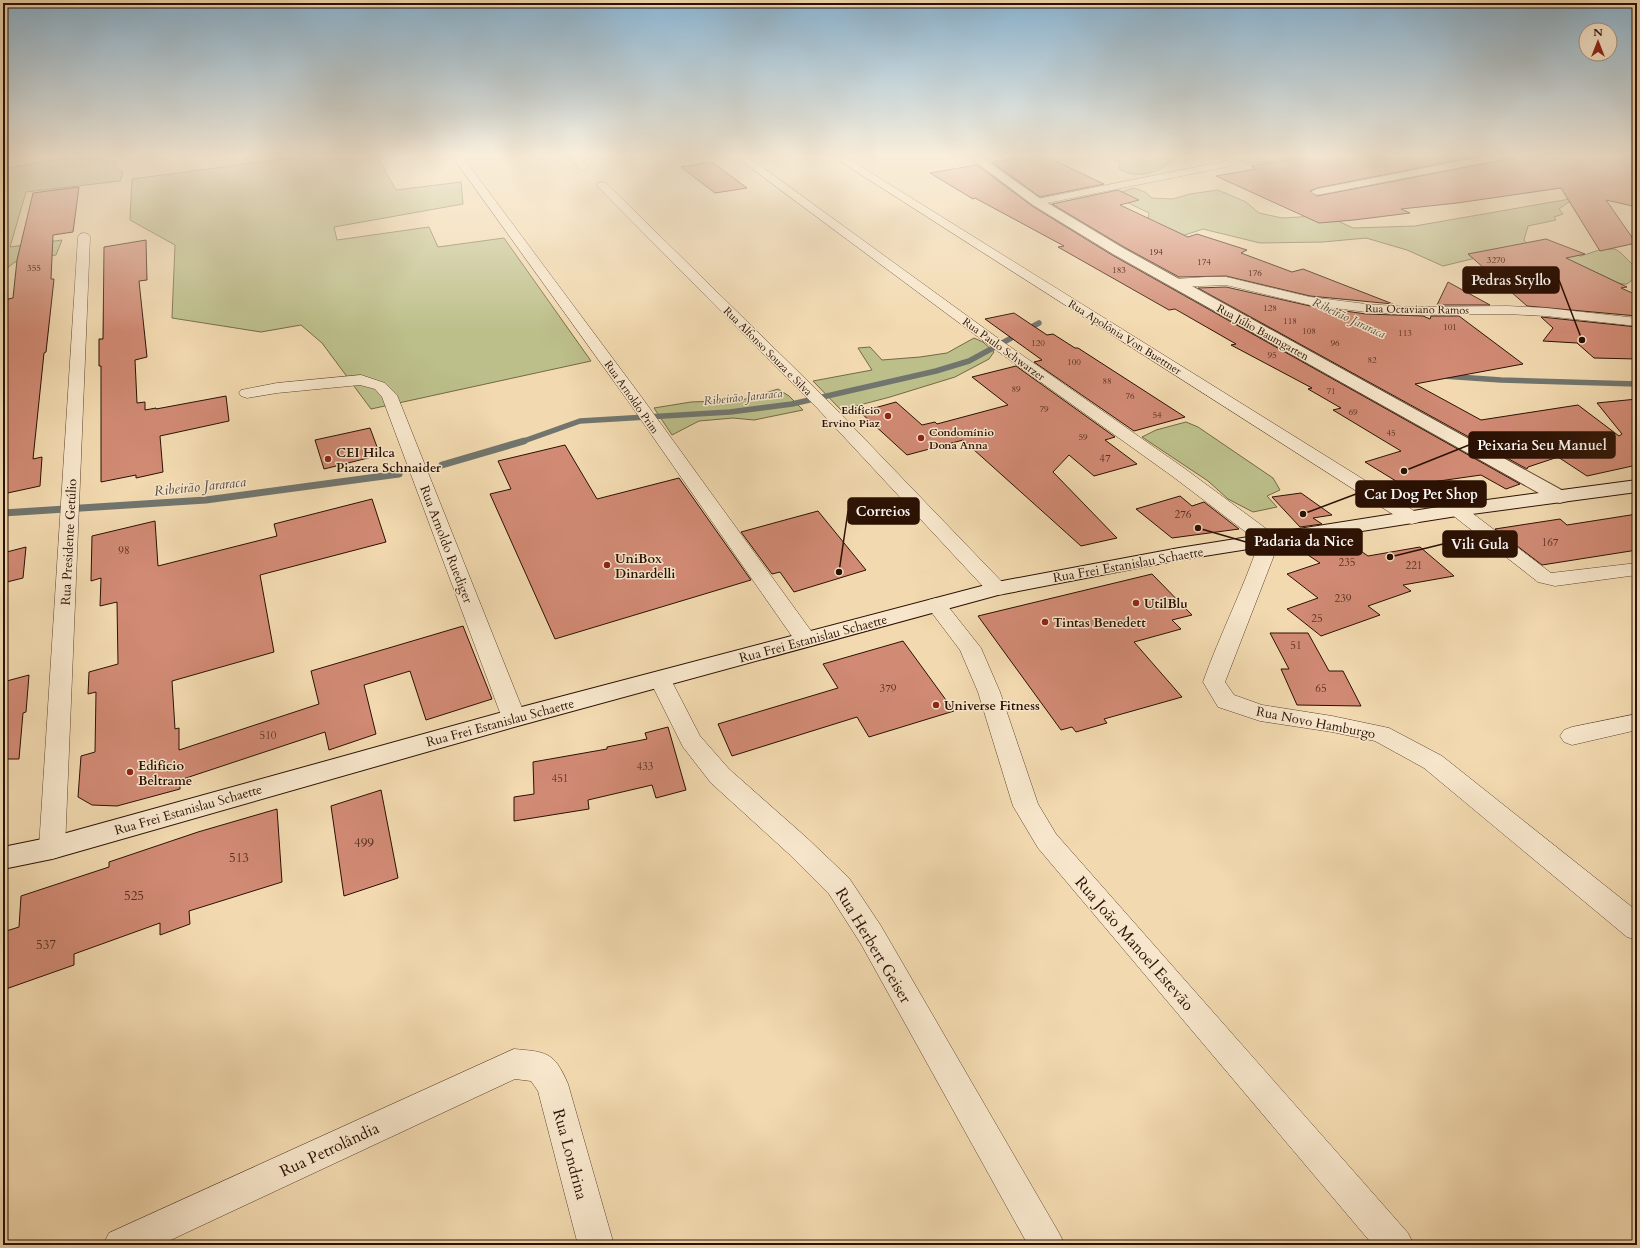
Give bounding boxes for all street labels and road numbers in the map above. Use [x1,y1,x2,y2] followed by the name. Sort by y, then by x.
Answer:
[1065,296,1185,379] street label: Rua Apolônia Von Buettner
[1214,301,1312,364] street label: Rua Júlio Baumgarten
[1365,301,1469,318] street label: Rua Octaviano Ramos
[720,304,816,399] street label: Rua Alfonso Souza e Silva
[959,314,1049,385] street label: Rua Paulo Schwarzer
[601,358,663,437] street label: Rua Arnoldo Prim
[57,478,81,606] street label: Rua Presidente Getúlio
[415,483,477,606] street label: Rua Arnoldo Ruediger
[1051,543,1205,587] street label: Rua Frei Estanislau Schaette
[737,610,889,667] street label: Rua Frei Estanislau Schaette
[424,694,576,751] street label: Rua Frei Estanislau Schaette
[1255,703,1377,743] street label: Rua Novo Hamburgo
[112,780,264,840] street label: Rua Frei Estanislau Schaette
[1070,872,1199,1016] street label: Rua João Manoel Estevão
[830,883,917,1008] street label: Rua Herbert Geiser
[547,1106,593,1202] street label: Rua Londrina
[276,1117,383,1183] street label: Rua Petrolândia

